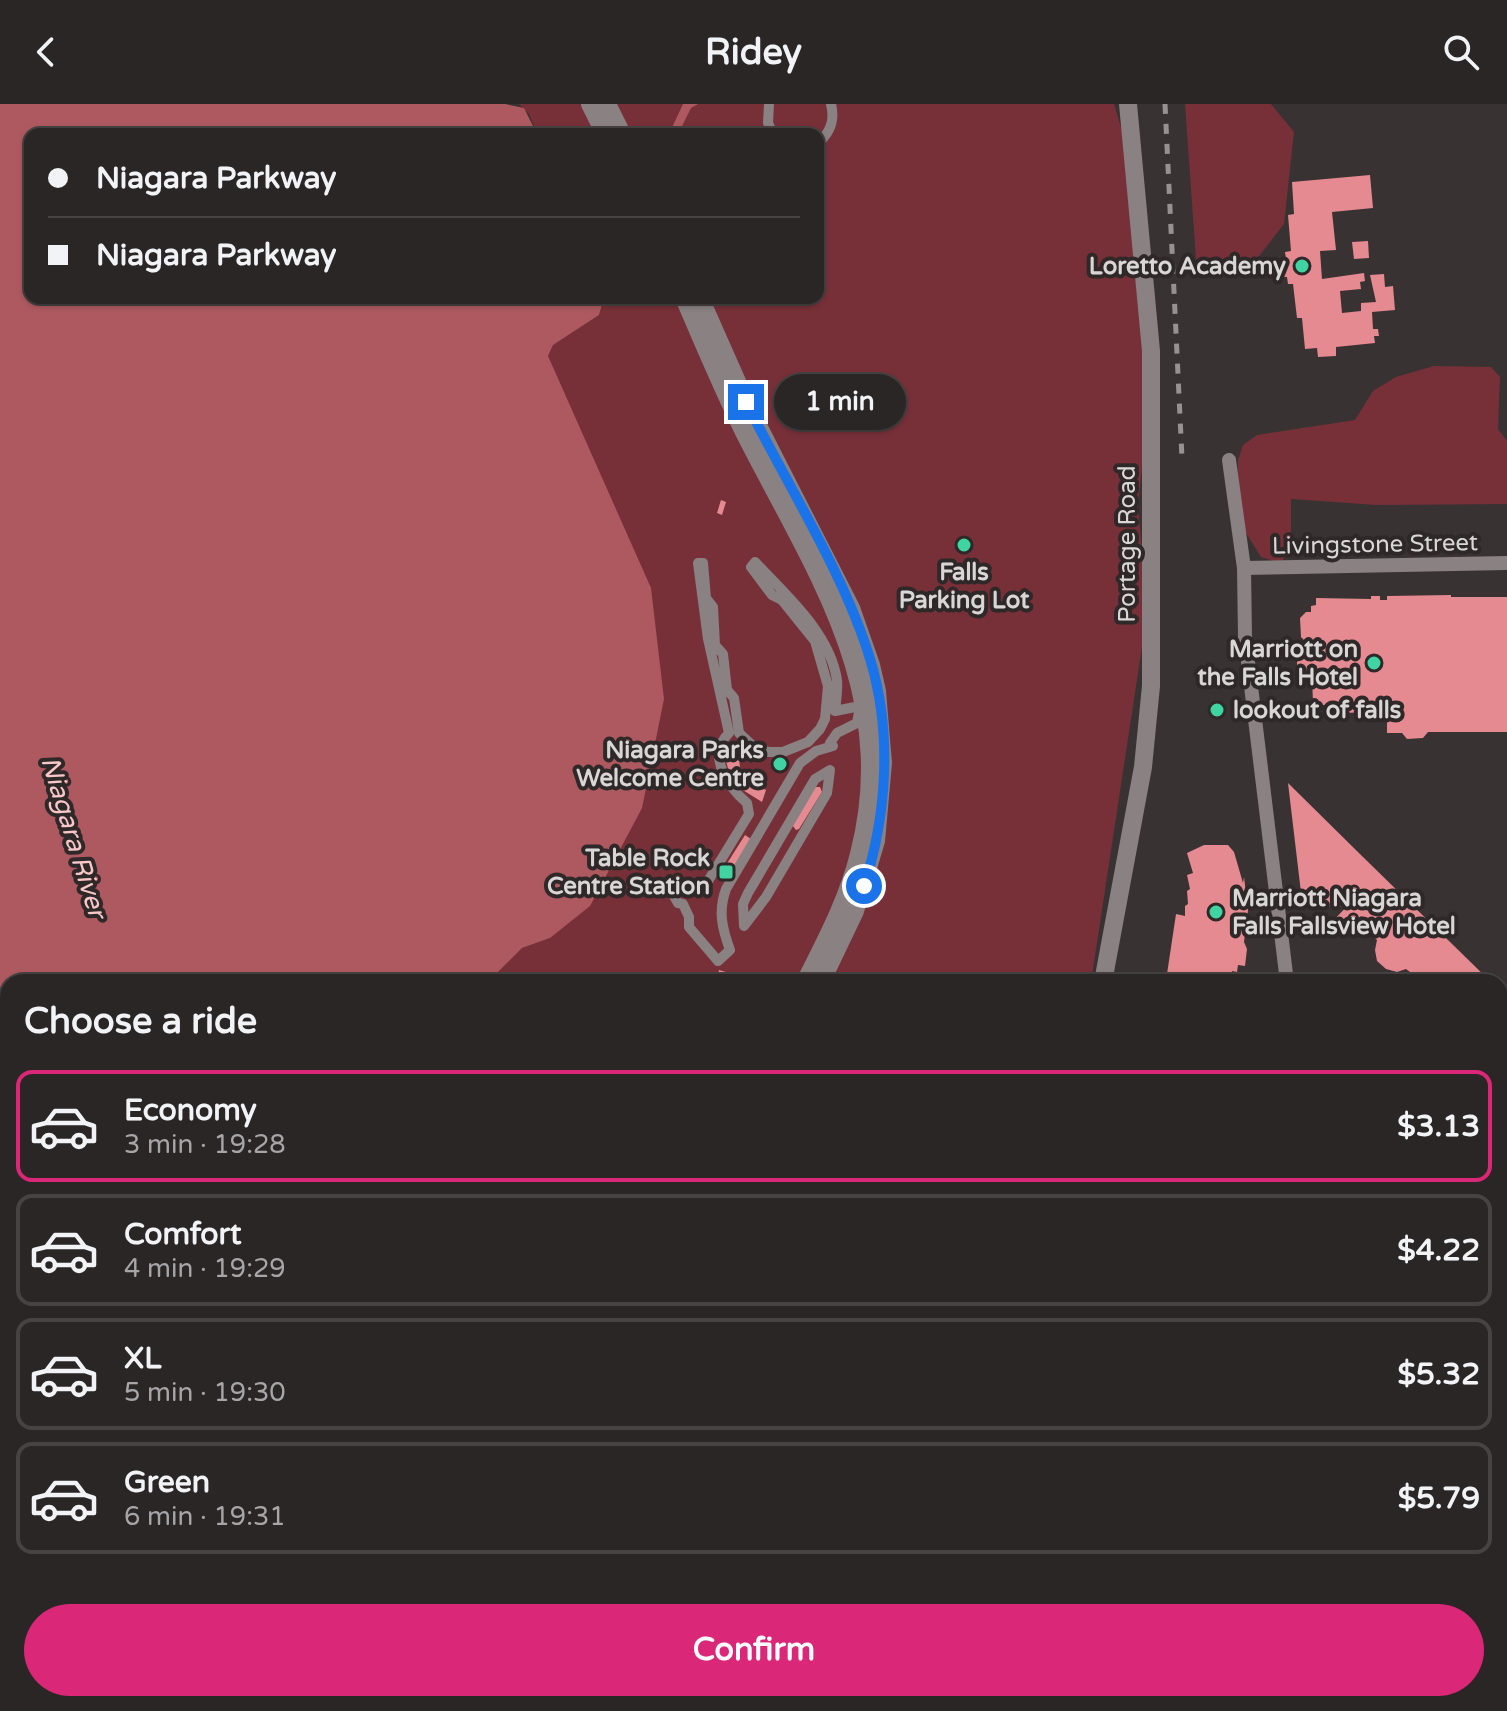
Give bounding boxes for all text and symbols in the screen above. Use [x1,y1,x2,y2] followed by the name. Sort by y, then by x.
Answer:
[24,30,68,74] icon: back
[1439,30,1483,74] icon: search
[705,31,802,74] text: Ridey
[96,160,336,197] text: Niagara Parkway
[96,237,336,274] text: Niagara Parkway
[1089,252,1286,281] place label: Loretto Academy
[1293,257,1311,275] marker: Loretto Academy
[774,374,906,430] callout: 1 min
[728,384,764,420] route end
[805,386,875,417] text: 1 min
[1113,465,1142,623] street label: Portage Road
[1272,528,1478,561] street label: Livingstone Street
[955,536,973,554] marker: Falls Parking Lot
[899,558,1030,615] place label: Falls Parking Lot
[1198,635,1358,692] place label: Marriott on the Falls Hotel
[1365,654,1383,672] marker: Marriott on the Falls Hotel
[1233,696,1401,725] place label: lookout of falls
[1208,701,1226,719] marker: lookout of falls
[576,736,764,793] place label: Niagara Parks Welcome Centre
[34,753,114,925] water label: Niagara River
[771,755,789,773] marker: Niagara Parks Welcome Centre
[547,844,710,901] place label: Table Rock Centre Station
[717,863,735,881] marker: Table Rock Centre Station
[846,868,882,904] route start
[1232,884,1456,941] place label: Marriott Niagara Falls Fallsview Hotel
[1207,903,1225,921] marker: Marriott Niagara Falls Fallsview Hotel
[24,1000,257,1043] text: Choose a ride
[28,1090,100,1162] icon: car
[124,1092,257,1129] text: Economy
[1397,1108,1480,1145] text: $3.13
[124,1129,286,1160] text: 3 min · 19:28
[28,1214,100,1286] icon: car
[124,1216,242,1253] text: Comfort
[1397,1232,1480,1269] text: $4.22
[124,1253,286,1284] text: 4 min · 19:29
[28,1338,100,1410] icon: car
[124,1340,161,1377] text: XL
[1398,1356,1480,1393] text: $5.32
[124,1377,286,1408] text: 5 min · 19:30
[28,1462,100,1534] icon: car
[124,1464,210,1501] text: Green
[1398,1480,1480,1517] text: $5.79
[124,1501,286,1532] text: 6 min · 19:31
[24,1604,1484,1696] button: Confirm

